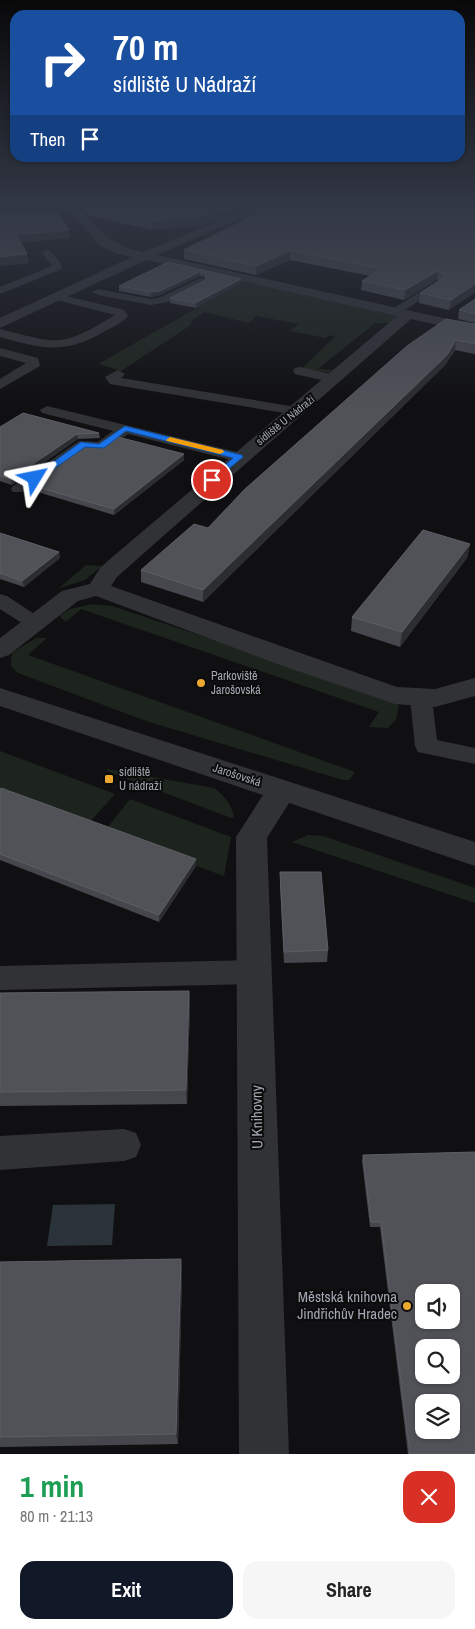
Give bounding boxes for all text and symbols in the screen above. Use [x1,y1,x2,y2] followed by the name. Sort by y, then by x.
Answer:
[113,24,178,71] text: 70 m
[30,30,95,95] icon: right
[113,69,256,99] text: sídliště U Nádraží
[76,125,104,153] icon: arrive
[30,126,66,152] text: Then
[253,392,318,448] street label: sídliště U Nádraží
[8,451,60,503] position arrow
[191,459,233,501] pin
[198,466,226,494] icon: arrive
[211,668,261,698] place label: Parkoviště Jarošovská
[195,677,207,689] marker: Parkoviště Jarošovská
[211,760,264,790] street label: Jarošovská
[119,764,162,794] place label: sídliště U nádraží
[103,773,115,785] marker: sídliště U nádraží
[245,1084,268,1149] street label: U Knihovny
[415,1284,460,1439] map controls
[415,1284,460,1329] button: sound
[297,1286,397,1324] place label: Městská knihovna Jindřichův Hradec
[401,1300,413,1312] marker: Městská knihovna Jindřichův Hradec
[415,1339,460,1384] button: search
[415,1394,460,1439] button: layers
[20,1466,84,1506] text: 1 min
[403,1471,455,1523] button: close
[20,1505,93,1527] text: 80 m · 21:13
[20,1561,233,1619] button: Exit
[243,1561,455,1619] button: Share

